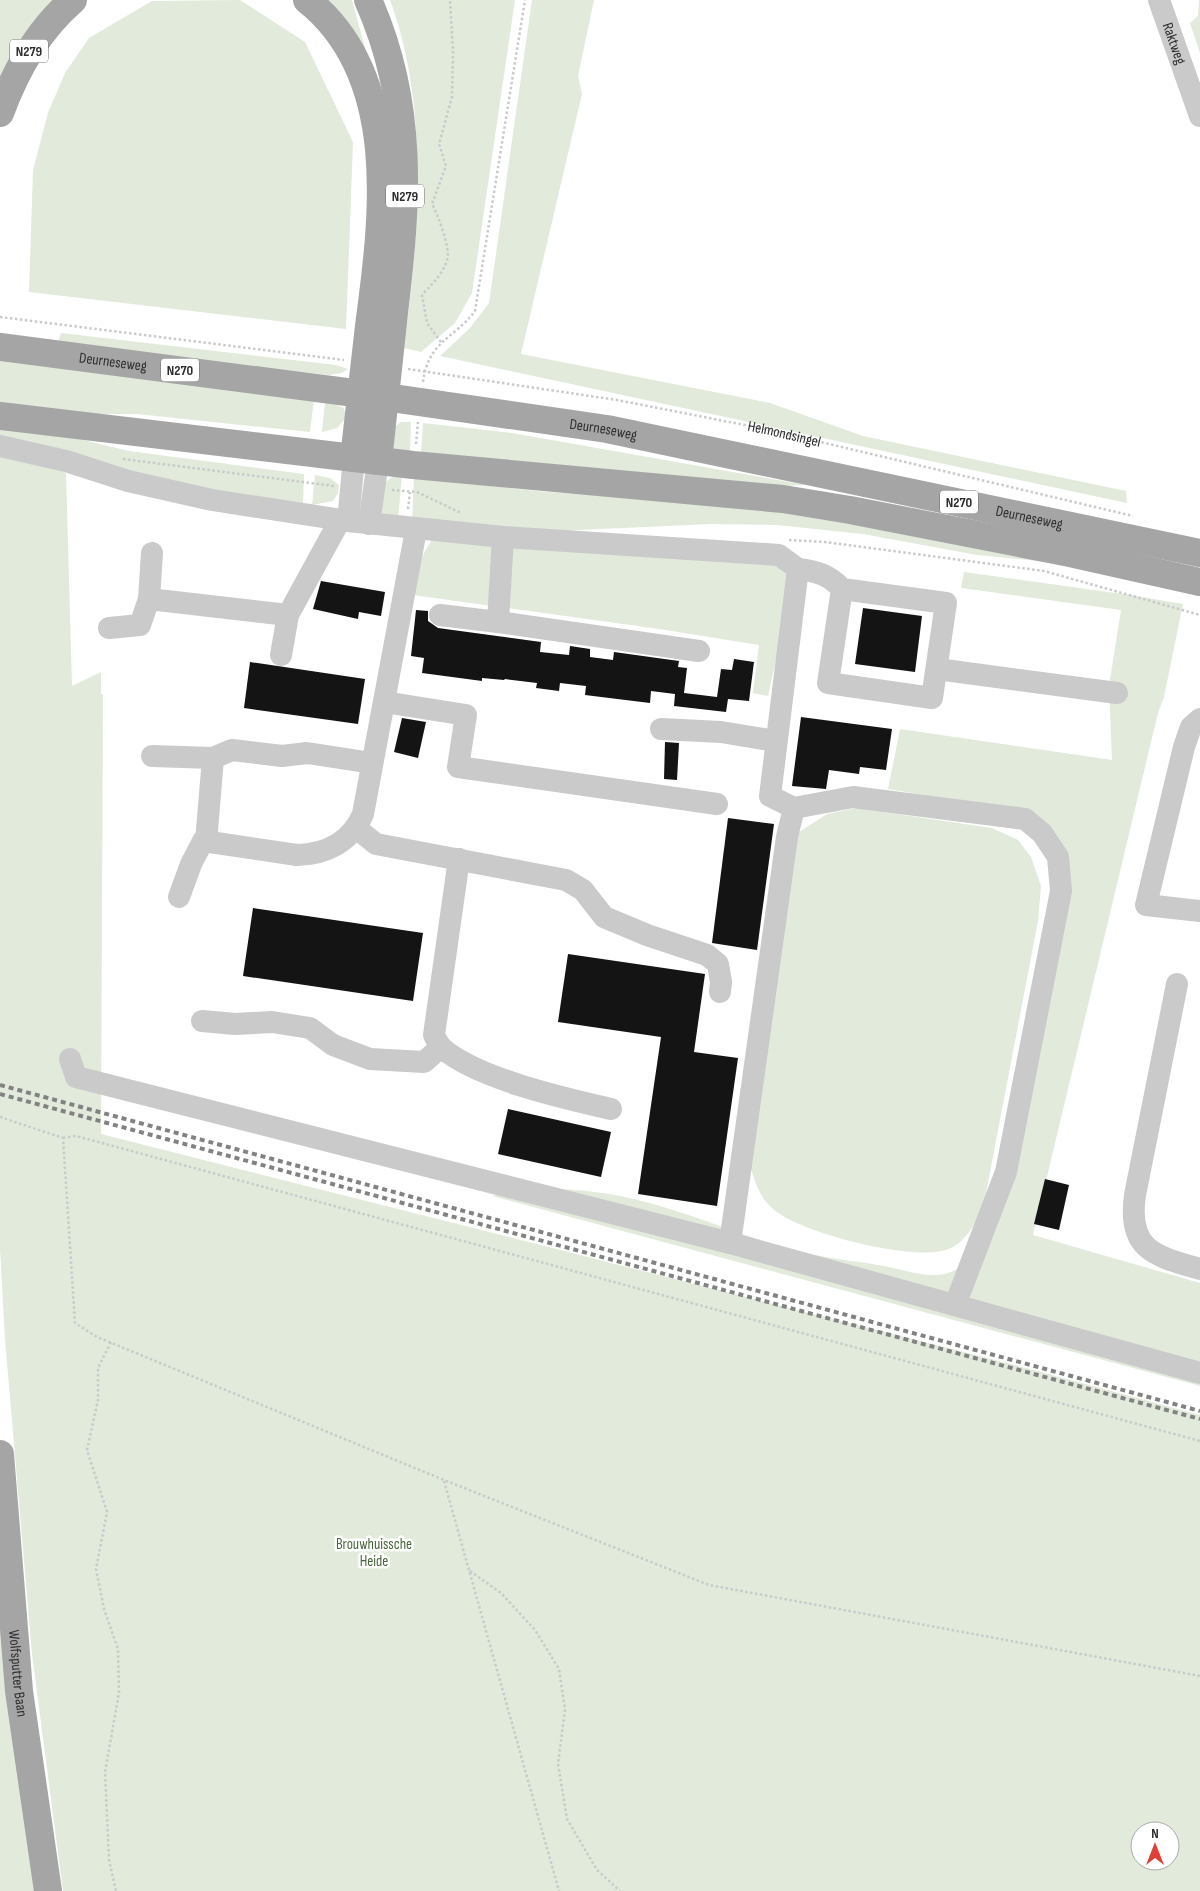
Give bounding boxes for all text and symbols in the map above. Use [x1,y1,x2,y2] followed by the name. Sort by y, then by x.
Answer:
[1158,20,1190,67] street label: Raktweg
[10,40,48,62] road number: N279
[386,185,424,208] road number: N279
[78,348,148,375] street label: Deurneseweg
[161,358,199,382] road number: N270
[568,414,639,445] street label: Deurneseweg
[746,416,823,451] street label: Helmondsingel
[940,491,978,514] road number: N270
[994,501,1065,534] street label: Deurneseweg
[336,1535,412,1571] park label: Brouwhuissche Heide
[5,1629,32,1718] street label: Wolfsputter Baan
[1130,1821,1180,1871] north arrow
[1151,1825,1159,1842] text: N

